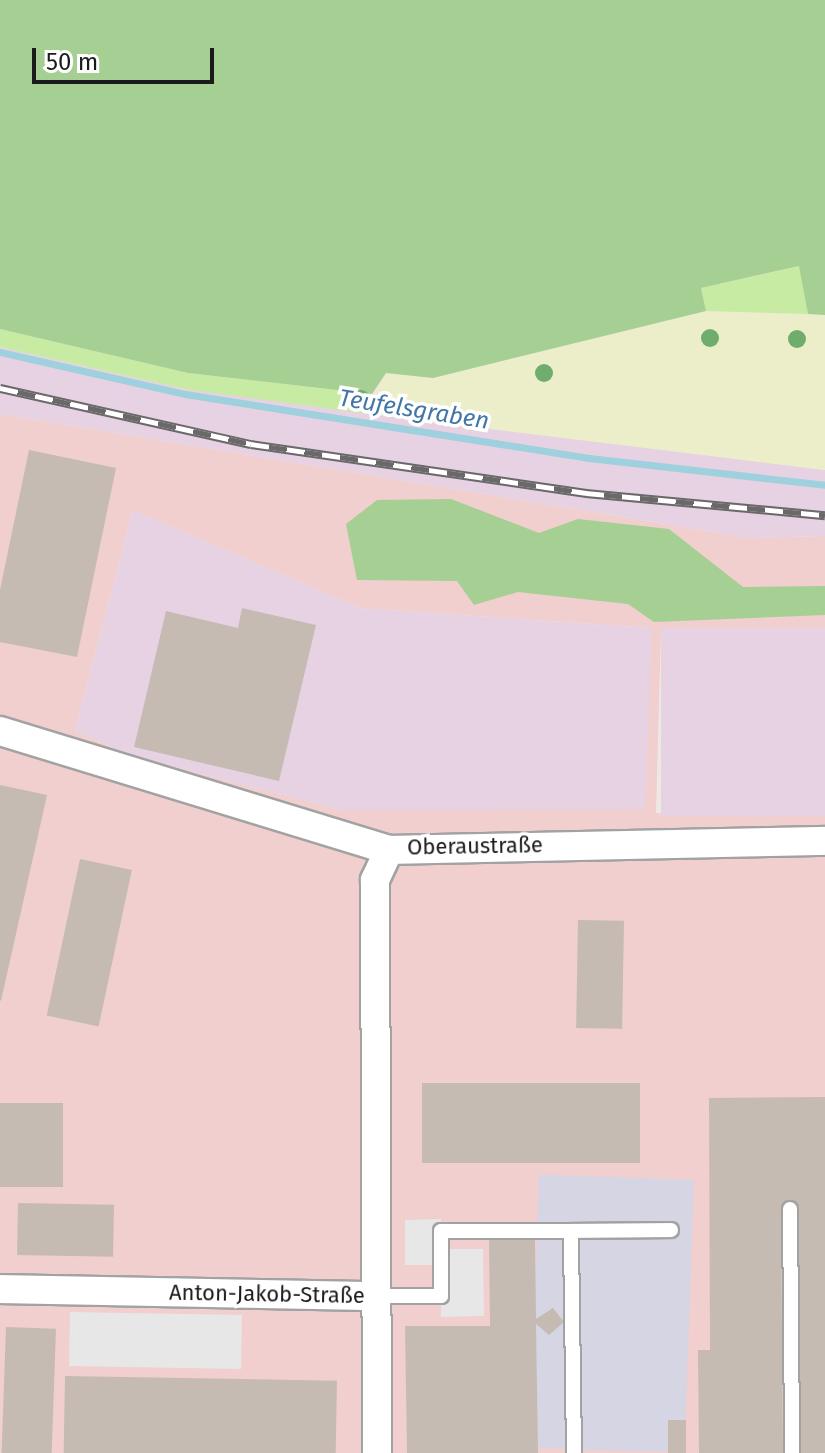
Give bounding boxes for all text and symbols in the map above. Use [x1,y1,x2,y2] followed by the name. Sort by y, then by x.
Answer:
[36,32,218,82] scale bar
[46,48,98,76] text: 50 m
[337,384,491,436] water label: Teufelsgraben
[407,832,543,860] street label: Oberaustraße
[169,1279,365,1309] street label: Anton-Jakob-Straße

